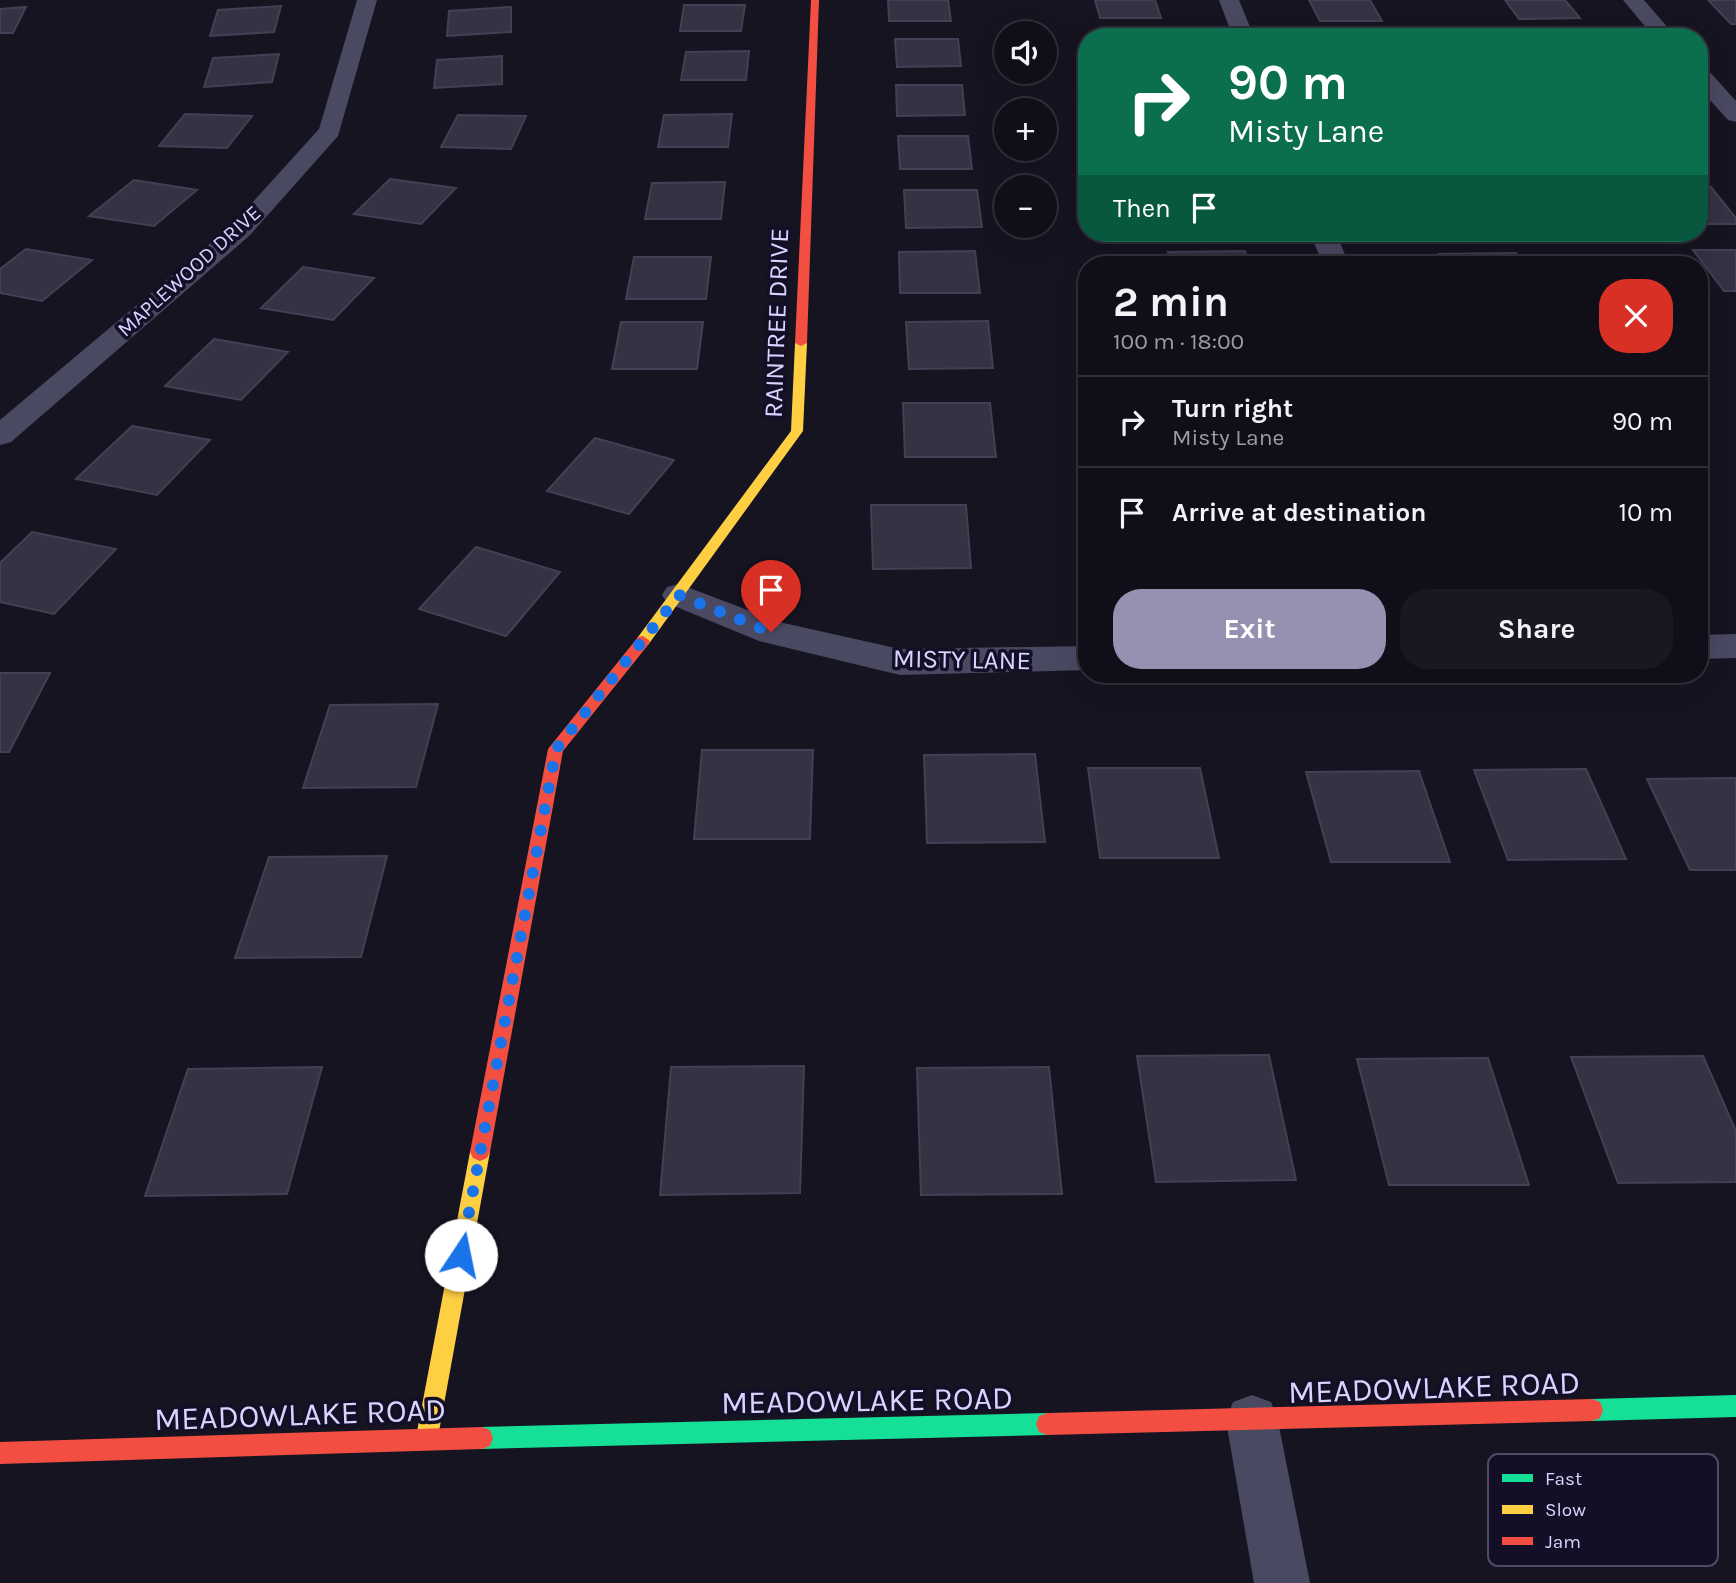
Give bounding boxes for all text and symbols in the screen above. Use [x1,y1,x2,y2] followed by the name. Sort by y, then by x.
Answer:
[994,21,1057,238] map controls
[994,21,1057,84] button: sound
[1228,54,1348,111] text: 90 m
[1113,56,1204,147] icon: right
[994,98,1057,161] button: +
[1228,113,1384,150] text: Misty Lane
[994,175,1057,238] button: −
[1185,189,1223,227] icon: arrive
[1113,193,1171,224] text: Then
[113,201,265,341] street label: MAPLEWOOD DRIVE
[758,228,795,418] street label: RAINTREE DRIVE
[1113,277,1229,327] text: 2 min
[1599,279,1673,353] button: close
[1113,328,1244,355] text: 100 m · 18:00
[1172,393,1293,424] text: Turn right
[1113,403,1151,441] icon: right
[1612,406,1673,437] text: 90 m
[1172,424,1284,451] text: Misty Lane
[1113,494,1151,532] icon: arrive
[1172,497,1426,528] text: Arrive at destination
[1618,497,1673,528] text: 10 m
[741,560,801,632] pin
[752,571,790,609] icon: arrive
[1113,589,1386,669] button: Exit
[1400,589,1673,669] button: Share
[893,643,1031,676] street label: MISTY LANE
[424,1218,498,1292] position arrow
[1287,1364,1581,1411] street label: MEADOWLAKE ROAD
[721,1379,1013,1422] street label: MEADOWLAKE ROAD
[153,1391,447,1438] street label: MEADOWLAKE ROAD
[1488,1454,1718,1566] legend
[1545,1468,1582,1490] text: Fast
[1545,1499,1586,1521] text: Slow
[1545,1531,1581,1553] text: Jam

